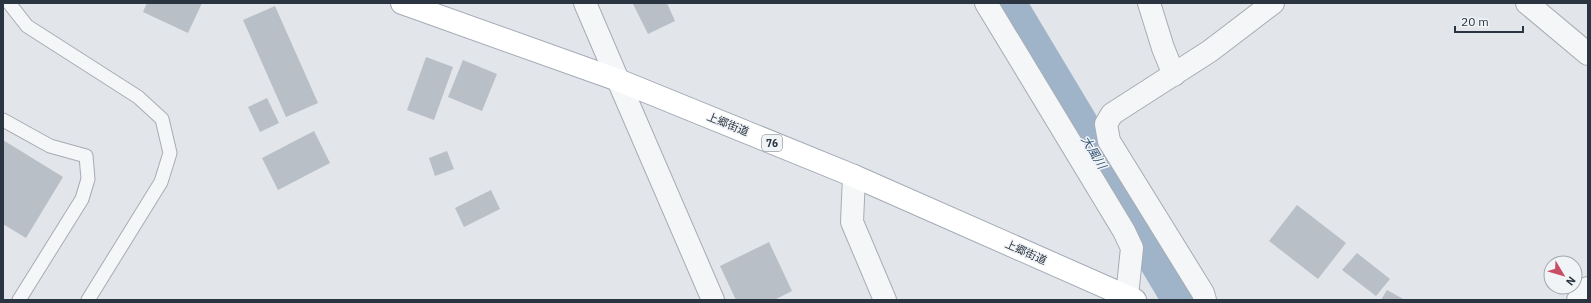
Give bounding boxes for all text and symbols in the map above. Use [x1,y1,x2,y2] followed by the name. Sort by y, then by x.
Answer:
[1455,8,1523,34] scale bar
[1461,14,1489,29] text: 20 m
[705,109,751,139] street label: 上郷街道
[1078,133,1111,173] water label: 大風川
[762,135,782,151] road number: 76
[1003,237,1049,267] street label: 上郷街道
[1543,255,1583,295] north arrow
[1563,274,1579,289] text: N

